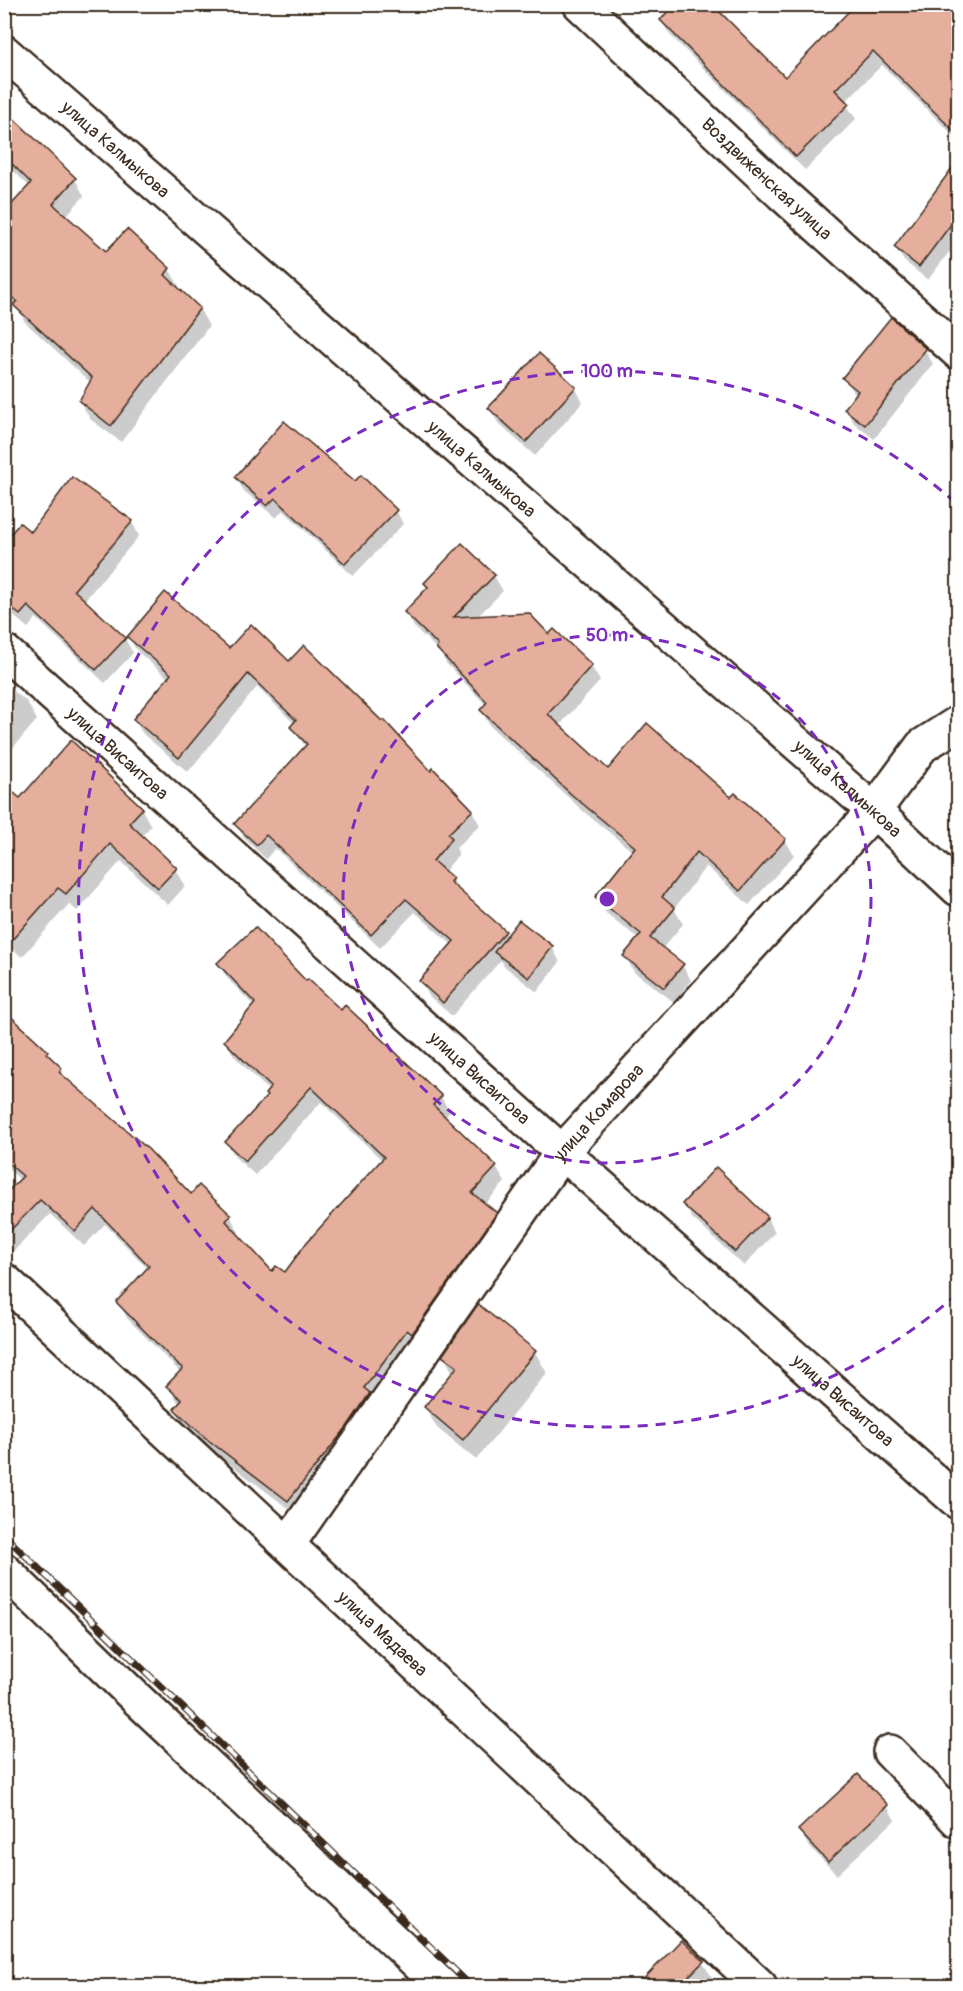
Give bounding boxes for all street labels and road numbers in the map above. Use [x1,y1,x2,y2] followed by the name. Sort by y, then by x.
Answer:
[55,95,174,203] street label: улица Калмыкова
[696,113,837,245] street label: Воздвиженская улица
[422,415,540,523] street label: улица Калмыкова
[61,701,173,805] street label: улица Висаитова
[788,734,906,843] street label: улица Калмыкова
[423,1026,535,1130] street label: улица Висаитова
[548,1059,649,1167] street label: улица Комарова
[786,1349,898,1452] street label: улица Висаитова
[331,1585,432,1682] street label: улица Мадаева

